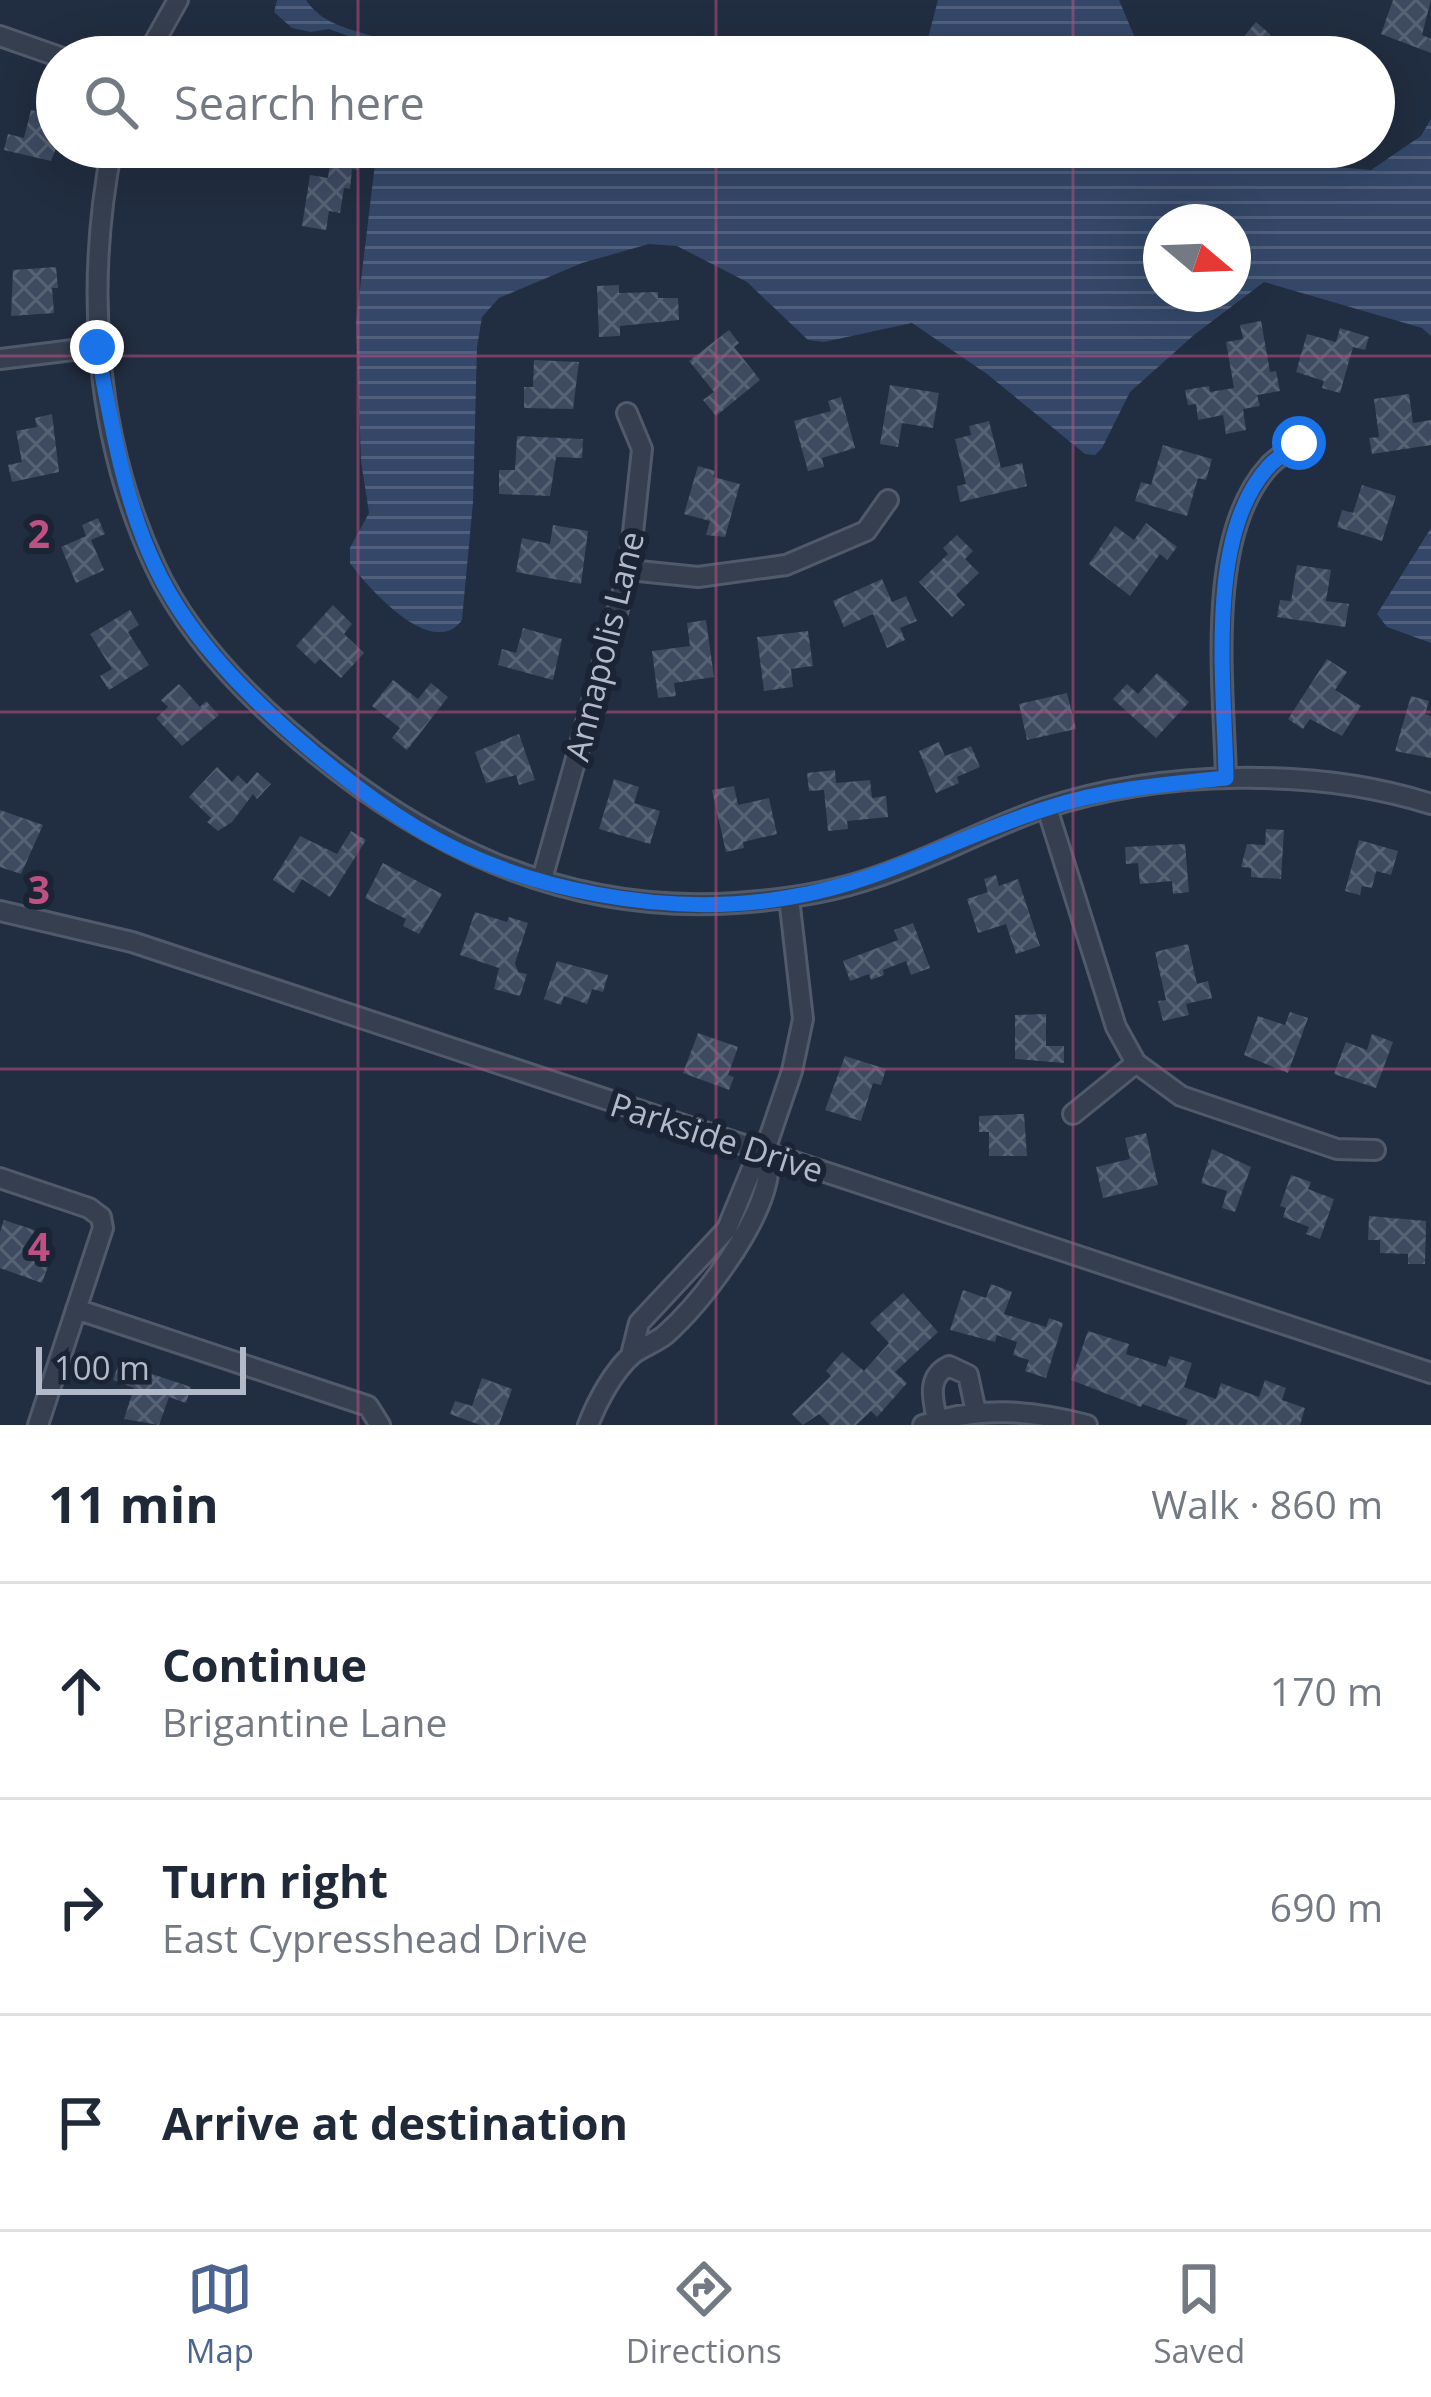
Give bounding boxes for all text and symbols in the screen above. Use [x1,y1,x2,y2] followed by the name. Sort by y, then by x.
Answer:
[36,36,1395,168] search box
[78,69,144,135] icon: search
[174,72,425,133] text: Search here
[1143,204,1251,312] north arrow
[70,320,124,374] route end
[1272,416,1326,470] route start
[28,506,50,559] text: 2
[554,527,654,765] street label: Annapolis Lane
[28,862,50,915] text: 3
[605,1081,829,1193] street label: Parkside Drive
[28,1219,50,1272] text: 4
[36,1341,246,1394] scale bar
[54,1345,150,1390] text: 100 m
[48,1468,219,1538] text: 11 min
[1151,1477,1383,1530] text: Walk · 860 m
[162,1634,367,1695] text: Continue
[48,1658,114,1724] icon: ahead
[1270,1664,1383,1717] text: 170 m
[162,1695,447,1748] text: Brigantine Lane
[162,1850,388,1911] text: Turn right
[48,1874,114,1940] icon: right
[1270,1880,1383,1933] text: 690 m
[162,1911,588,1964] text: East Cypresshead Drive
[48,2090,114,2156] icon: arrive
[162,2092,628,2153] text: Arrive at destination
[186,2256,254,2373] tab: Map
[626,2256,782,2373] tab: Directions
[1153,2256,1245,2373] tab: Saved

